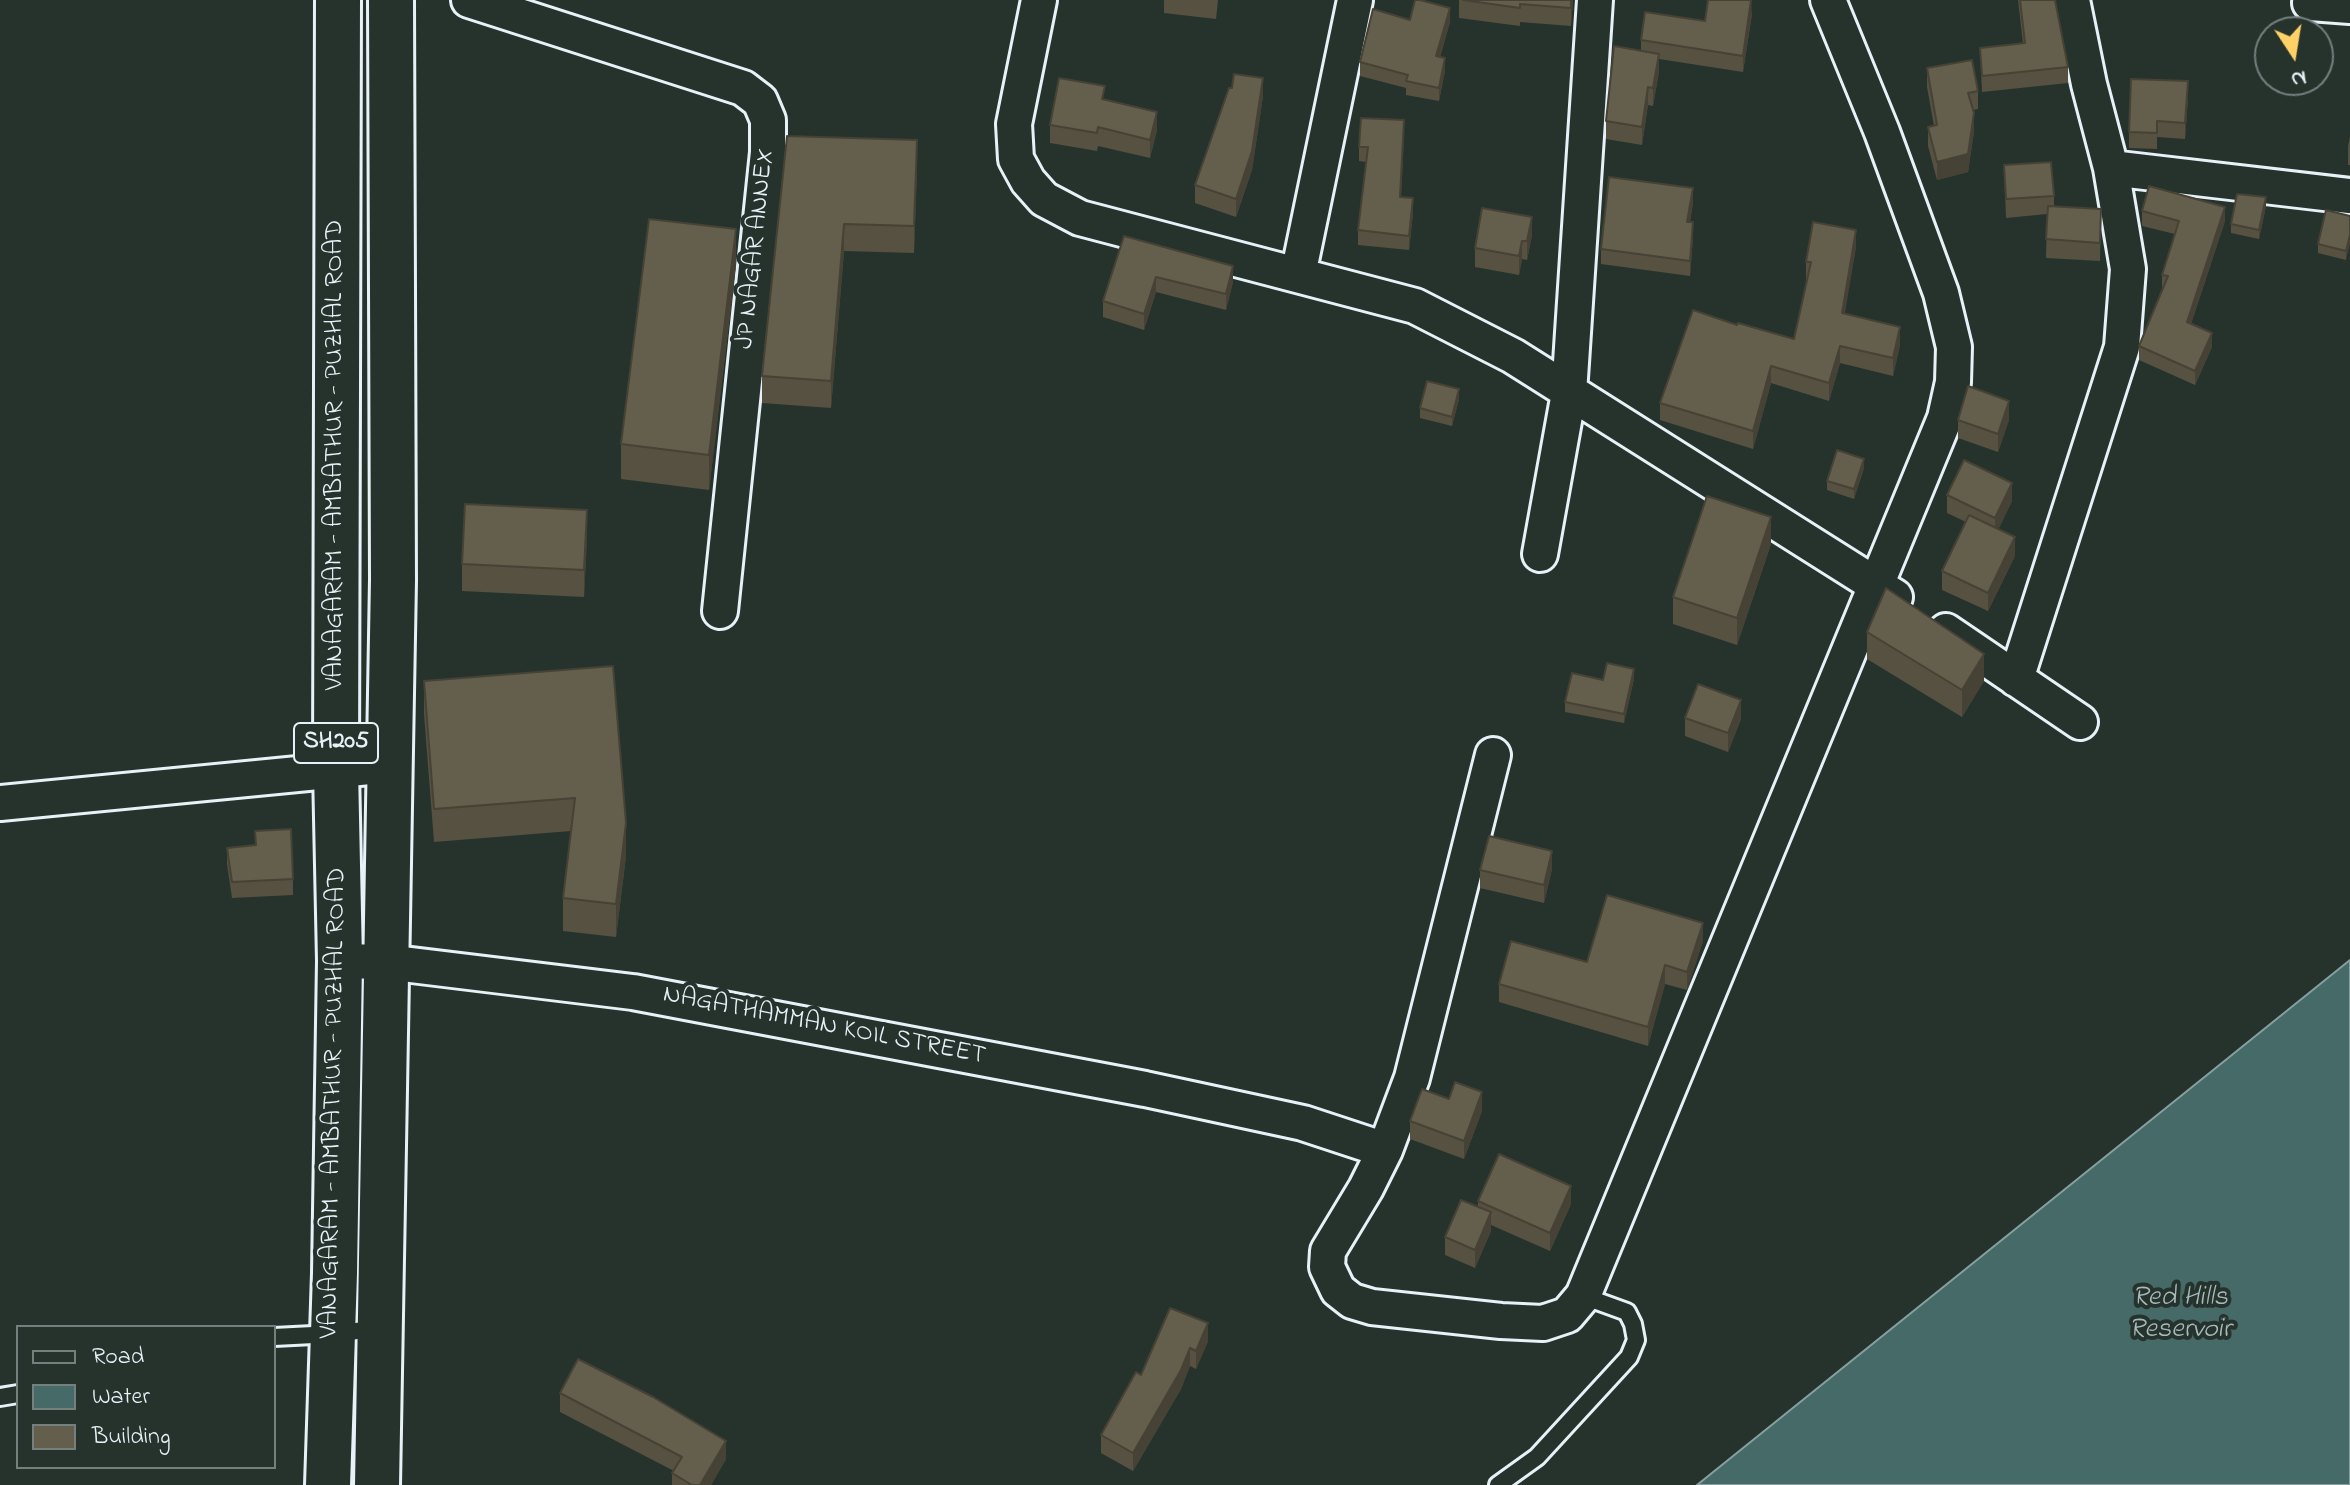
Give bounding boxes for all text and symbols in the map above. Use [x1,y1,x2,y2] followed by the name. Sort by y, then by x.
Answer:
[2254,16,2334,96] north arrow
[2288,60,2309,95] text: N
[731,147,783,351] street label: JP NAGAR ANNEX
[321,220,353,690] street label: VANAGARAM - AMBATHUR - PUZHAL ROAD
[294,723,378,763] road number: SH205
[315,867,355,1339] street label: VANAGARAM - AMBATHUR - PUZHAL ROAD
[660,980,988,1074] street label: NAGATHAMMAN KOIL STREET
[2129,1282,2231,1348] water label: Red Hills Reservoir
[16,1325,276,1469] legend
[92,1340,144,1375] text: Road
[92,1380,150,1415] text: Water
[92,1420,171,1455] text: Building

